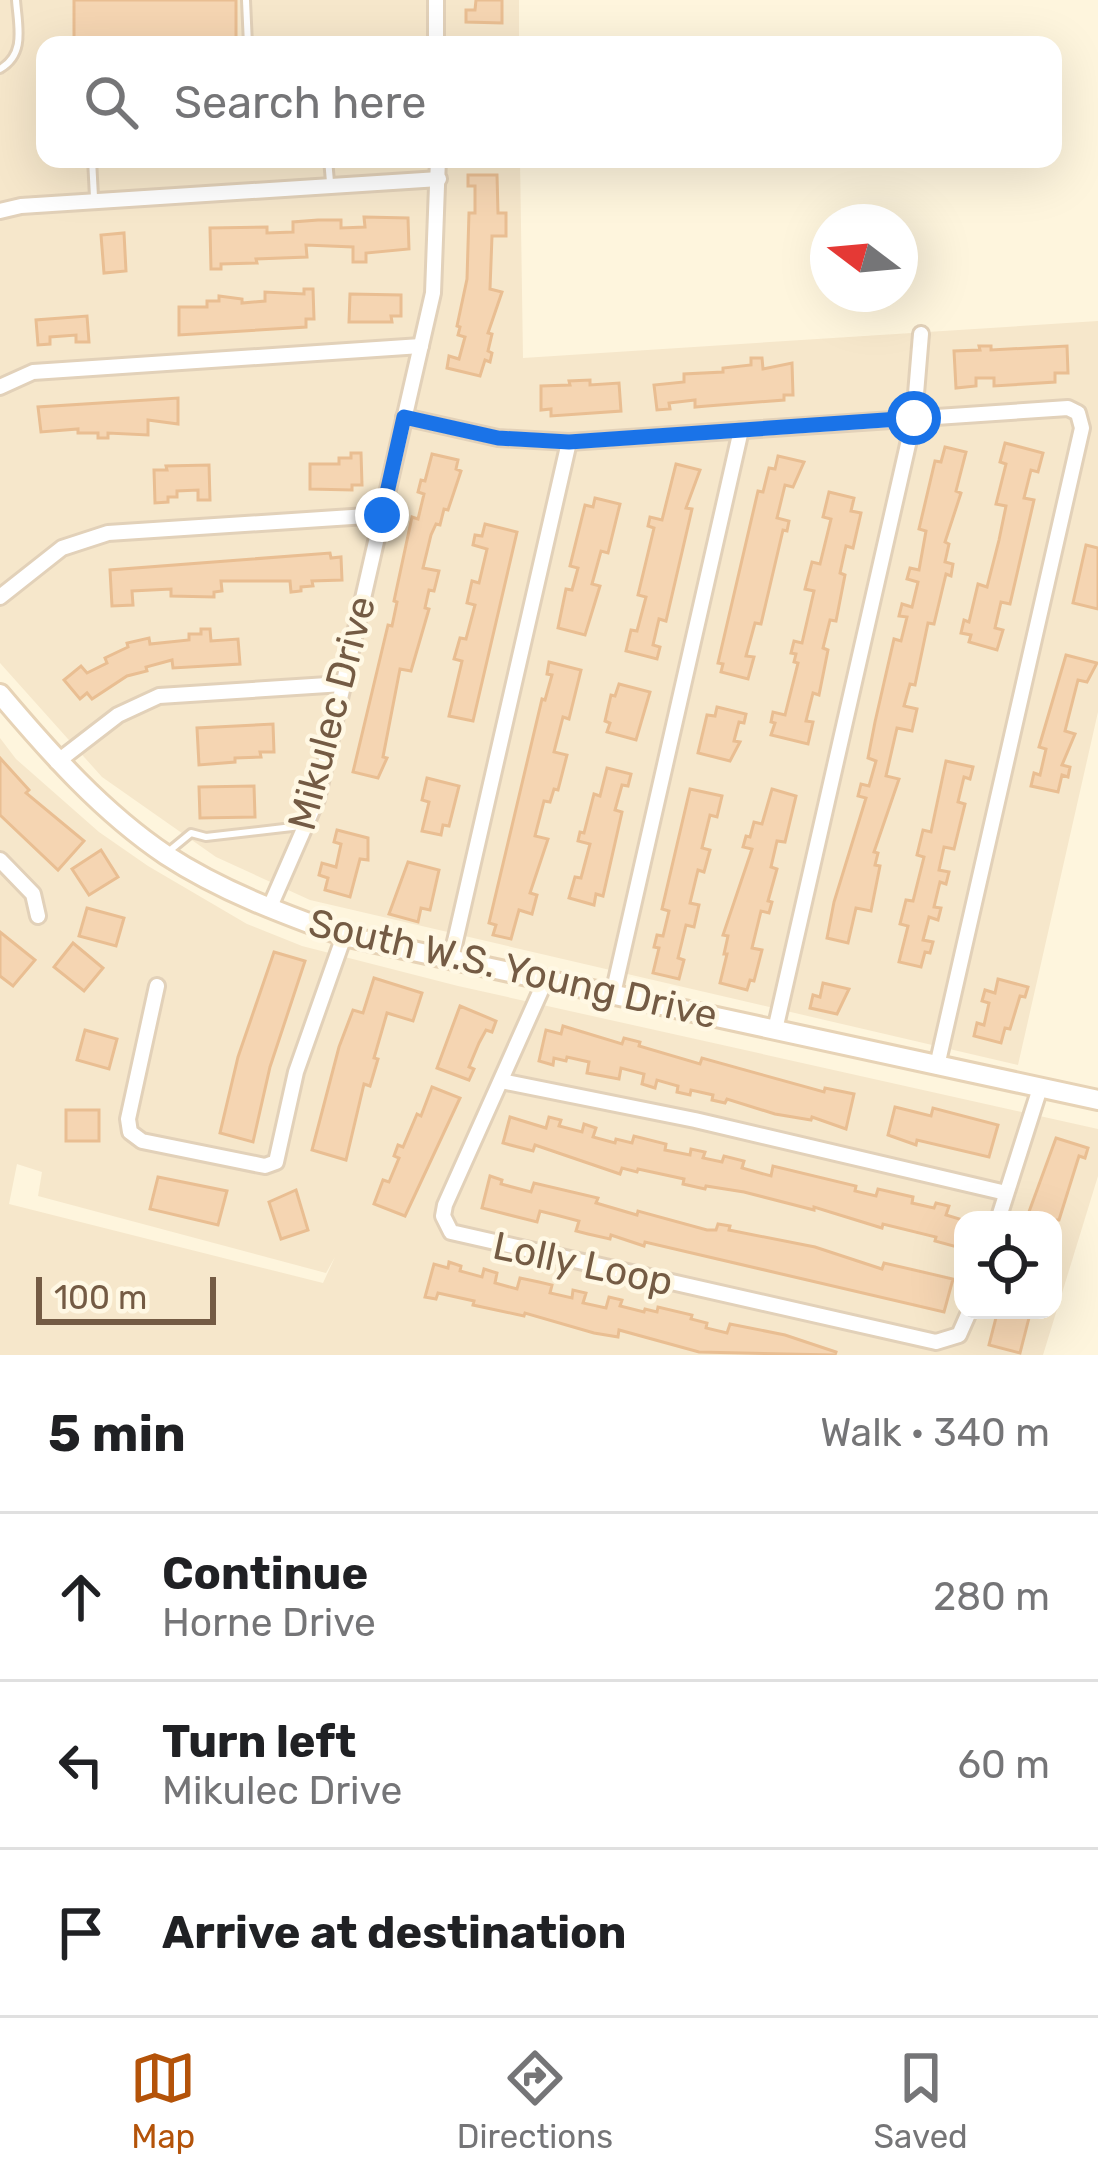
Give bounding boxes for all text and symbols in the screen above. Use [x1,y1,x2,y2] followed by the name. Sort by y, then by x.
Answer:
[36,36,1062,168] search box
[78,69,144,135] icon: search
[174,76,426,129] text: Search here
[810,204,918,312] north arrow
[887,391,941,445] route start
[355,488,409,542] route end
[279,591,385,835] street label: Mikulec Drive
[304,900,722,1038] street label: South W.S. Young Drive
[954,1211,1062,1319] map controls
[954,1211,1062,1319] button: locate
[489,1223,677,1305] street label: Lolly Loop
[36,1271,216,1324] scale bar
[54,1278,147,1317] text: 100 m
[48,1403,186,1464] text: 5 min
[820,1410,1050,1456] text: Walk · 340 m
[162,1547,368,1600] text: Continue
[48,1564,114,1630] icon: ahead
[933,1574,1050,1620] text: 280 m
[162,1600,376,1646] text: Horne Drive
[162,1715,356,1768] text: Turn left
[48,1732,114,1798] icon: left
[957,1742,1050,1788] text: 60 m
[162,1768,402,1814] text: Mikulec Drive
[48,1900,114,1966] icon: arrive
[162,1906,627,1959] text: Arrive at destination
[130,2045,196,2156] tab: Map
[457,2045,613,2156] tab: Directions
[874,2045,968,2156] tab: Saved

